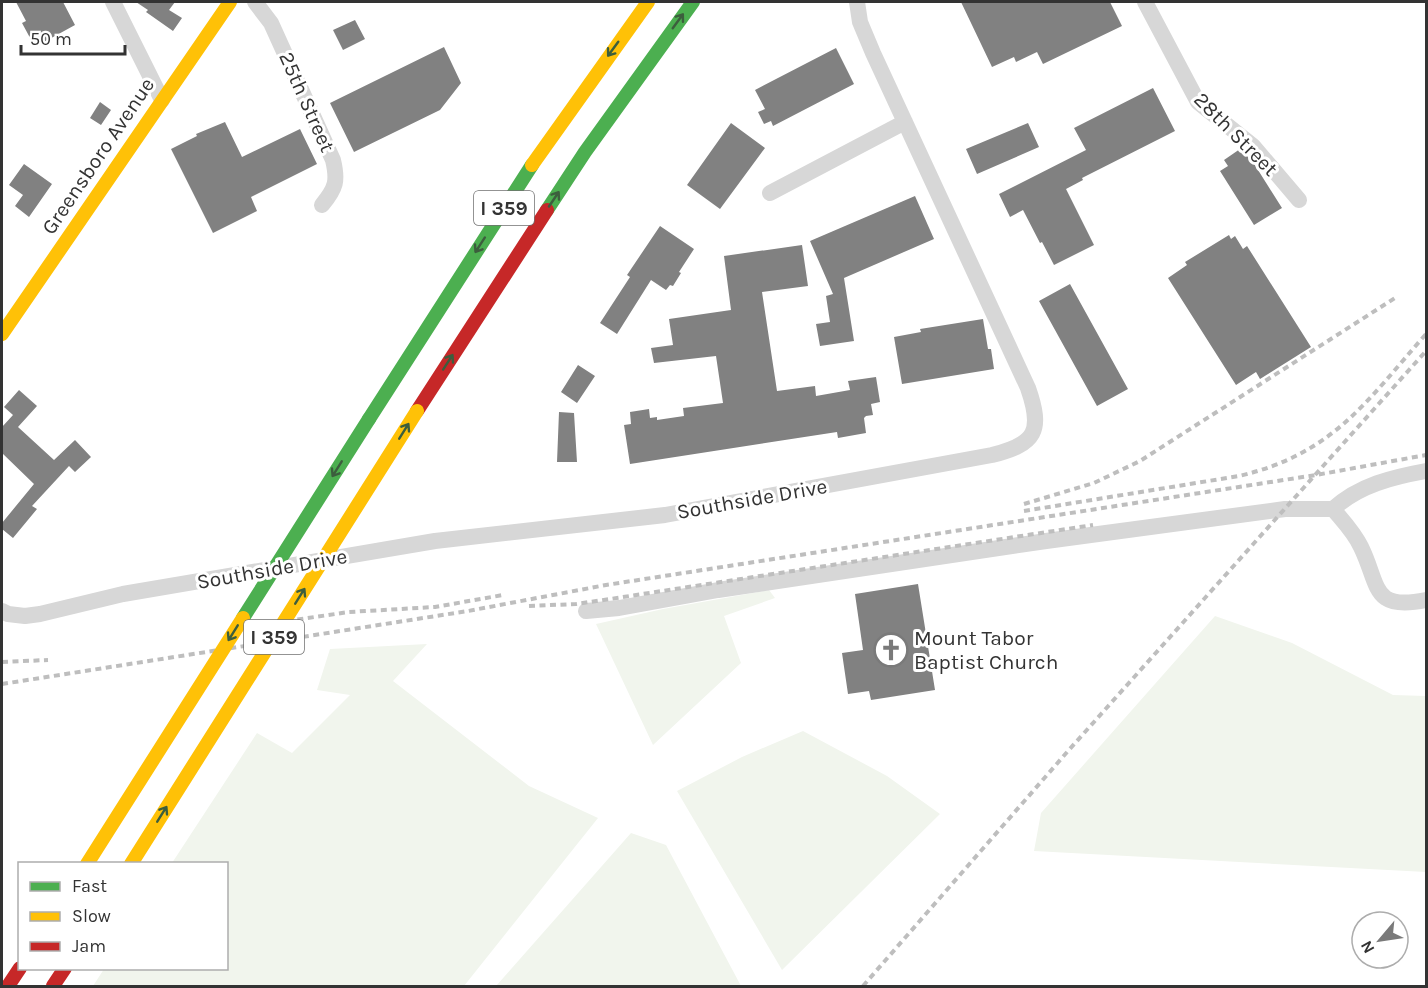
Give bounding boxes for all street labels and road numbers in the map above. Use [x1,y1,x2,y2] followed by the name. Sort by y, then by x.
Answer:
[274,48,340,156] street label: 25th Street
[37,73,159,239] street label: Greensboro Avenue
[1189,87,1283,181] street label: 28th Street
[474,191,534,225] road number: I 359
[675,474,829,524] street label: Southside Drive
[195,544,349,594] street label: Southside Drive
[244,620,304,654] road number: I 359

